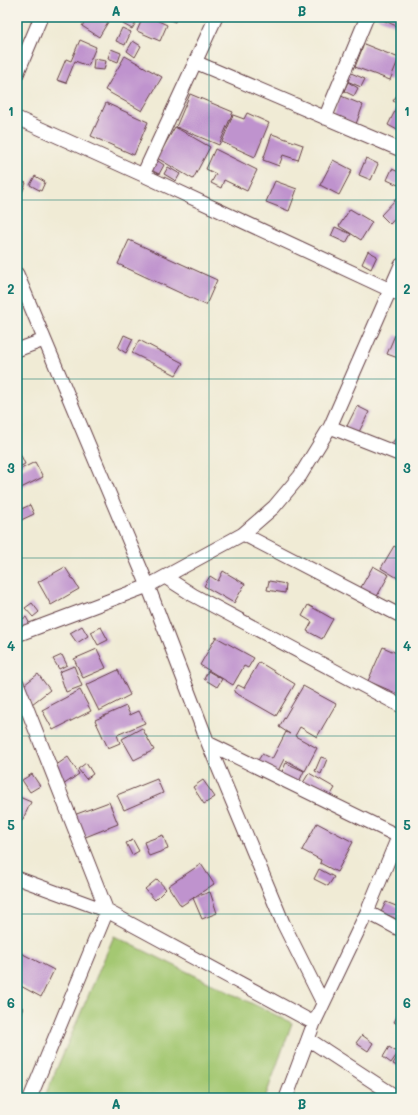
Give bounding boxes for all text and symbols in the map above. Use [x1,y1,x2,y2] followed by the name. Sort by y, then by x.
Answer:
[111,2,121,19] text: A
[298,2,307,19] text: B
[8,102,14,119] text: 1
[404,102,410,119] text: 1
[7,280,15,297] text: 2
[403,280,411,297] text: 2
[7,459,15,476] text: 3
[403,459,411,476] text: 3
[7,637,15,654] text: 4
[403,637,411,654] text: 4
[7,816,15,833] text: 5
[403,816,411,833] text: 5
[7,994,15,1011] text: 6
[403,994,411,1011] text: 6
[111,1095,121,1112] text: A
[298,1095,307,1112] text: B

